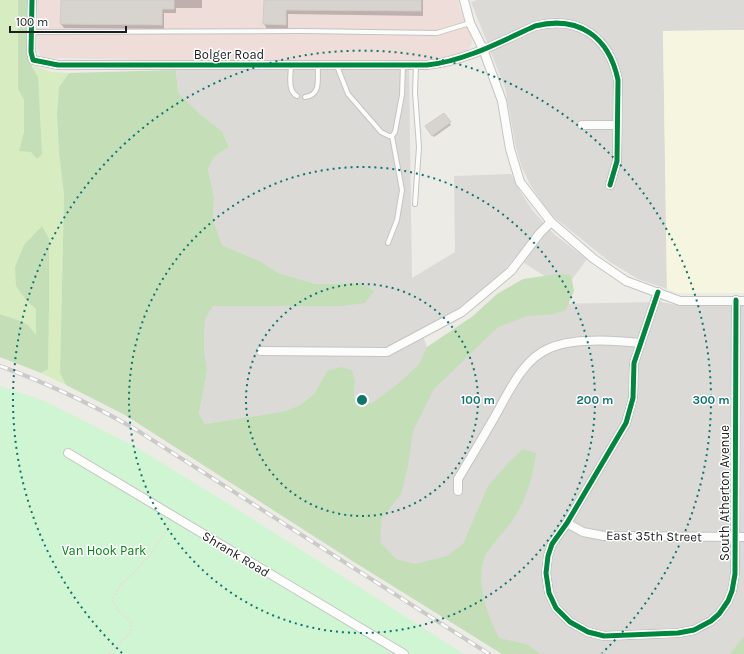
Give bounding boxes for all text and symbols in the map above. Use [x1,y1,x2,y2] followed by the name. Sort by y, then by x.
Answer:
[10,8,126,34] scale bar
[16,15,48,29] text: 100 m
[194,47,264,62] street label: Bolger Road
[355,393,369,407] centre of rings
[461,393,495,407] text: 100 m
[577,393,613,407] text: 200 m
[692,393,730,407] text: 300 m
[717,425,732,561] street label: South Atherton Avenue
[200,528,272,580] street label: Shrank Road
[606,528,702,544] street label: East 35th Street
[62,543,146,558] park label: Van Hook Park

